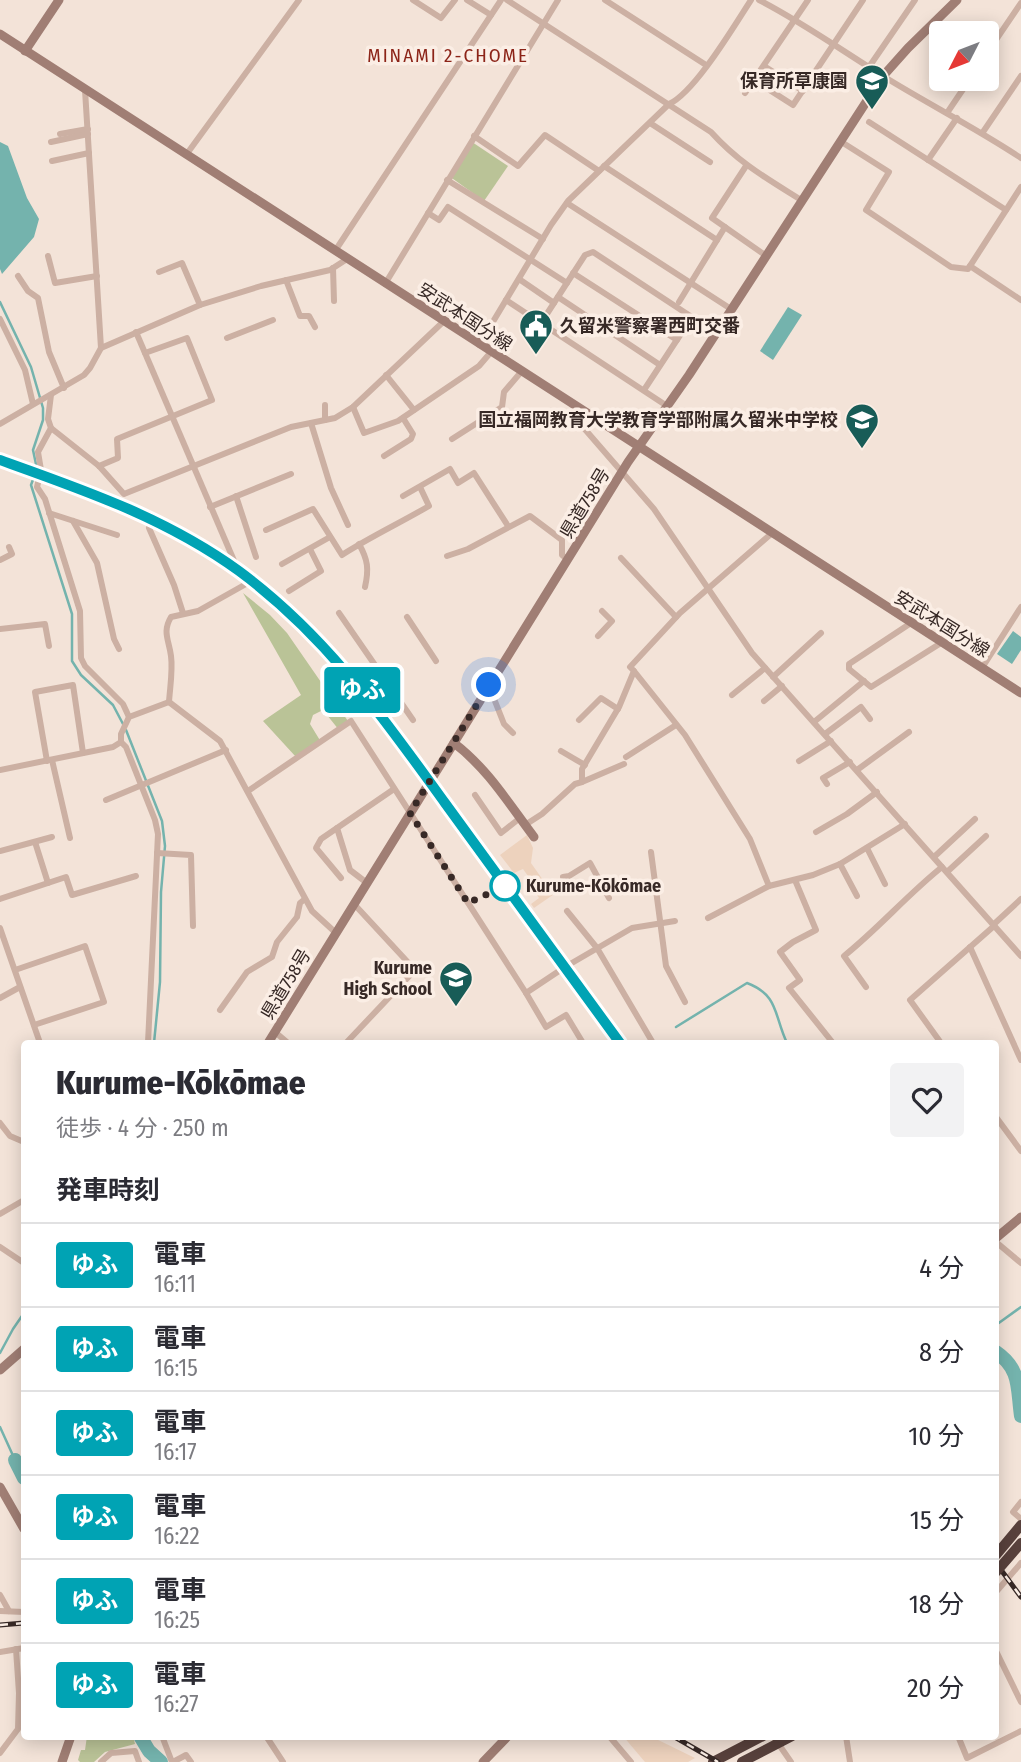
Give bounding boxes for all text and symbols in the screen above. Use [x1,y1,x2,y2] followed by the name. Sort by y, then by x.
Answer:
[929,21,999,91] north arrow
[929,21,999,91] map controls
[367,44,529,67] district label: MINAMI 2-CHOME
[853,62,891,111] school or university icon: 保育所草康園
[740,70,848,92] place label: 保育所草康園
[414,278,516,356] street label: 安武本国分線
[517,307,555,356] public building icon: 久留米警察署西町交番
[560,315,740,337] place label: 久留米警察署西町交番
[843,401,881,450] school or university icon: 国立福岡教育大学教育学部附属久留米中学校
[478,409,838,431] place label: 国立福岡教育大学教育学部附属久留米中学校
[555,464,615,542] street label: 県道758号
[890,586,994,662] street label: 安武本国分線
[330,667,394,713] line badge: ゆふ
[471,667,506,702] your location
[338,676,386,704] text: ゆふ
[490,871,520,901] marker: Kurume-Kōkōmae
[526,875,661,897] place label: Kurume-Kōkōmae
[256,945,316,1023] street label: 県道758号
[344,957,432,1000] place label: Kurume High School
[437,959,475,1008] school or university icon: Kurume High School
[56,1063,306,1103] text: Kurume-Kōkōmae
[890,1063,964,1137] button: heart
[56,1114,229,1142] text: 徒歩 · 4 分 · 250 m
[56,1175,160,1206] text: 発車時刻
[154,1239,206,1270] text: 電車
[71,1251,118,1279] text: ゆふ
[919,1253,964,1284] text: 4 分
[154,1270,196,1298] text: 16:11
[154,1323,206,1354] text: 電車
[71,1335,118,1363] text: ゆふ
[919,1337,964,1368] text: 8 分
[154,1354,198,1382] text: 16:15
[154,1407,206,1438] text: 電車
[71,1419,118,1447] text: ゆふ
[908,1421,964,1452] text: 10 分
[154,1438,197,1466] text: 16:17
[154,1491,206,1522] text: 電車
[71,1503,118,1531] text: ゆふ
[910,1505,964,1536] text: 15 分
[154,1522,200,1550] text: 16:22
[154,1575,206,1606] text: 電車
[71,1587,118,1615] text: ゆふ
[909,1589,964,1620] text: 18 分
[154,1606,200,1634] text: 16:25
[154,1659,206,1690] text: 電車
[71,1671,118,1699] text: ゆふ
[907,1673,964,1704] text: 20 分
[154,1690,199,1718] text: 16:27

